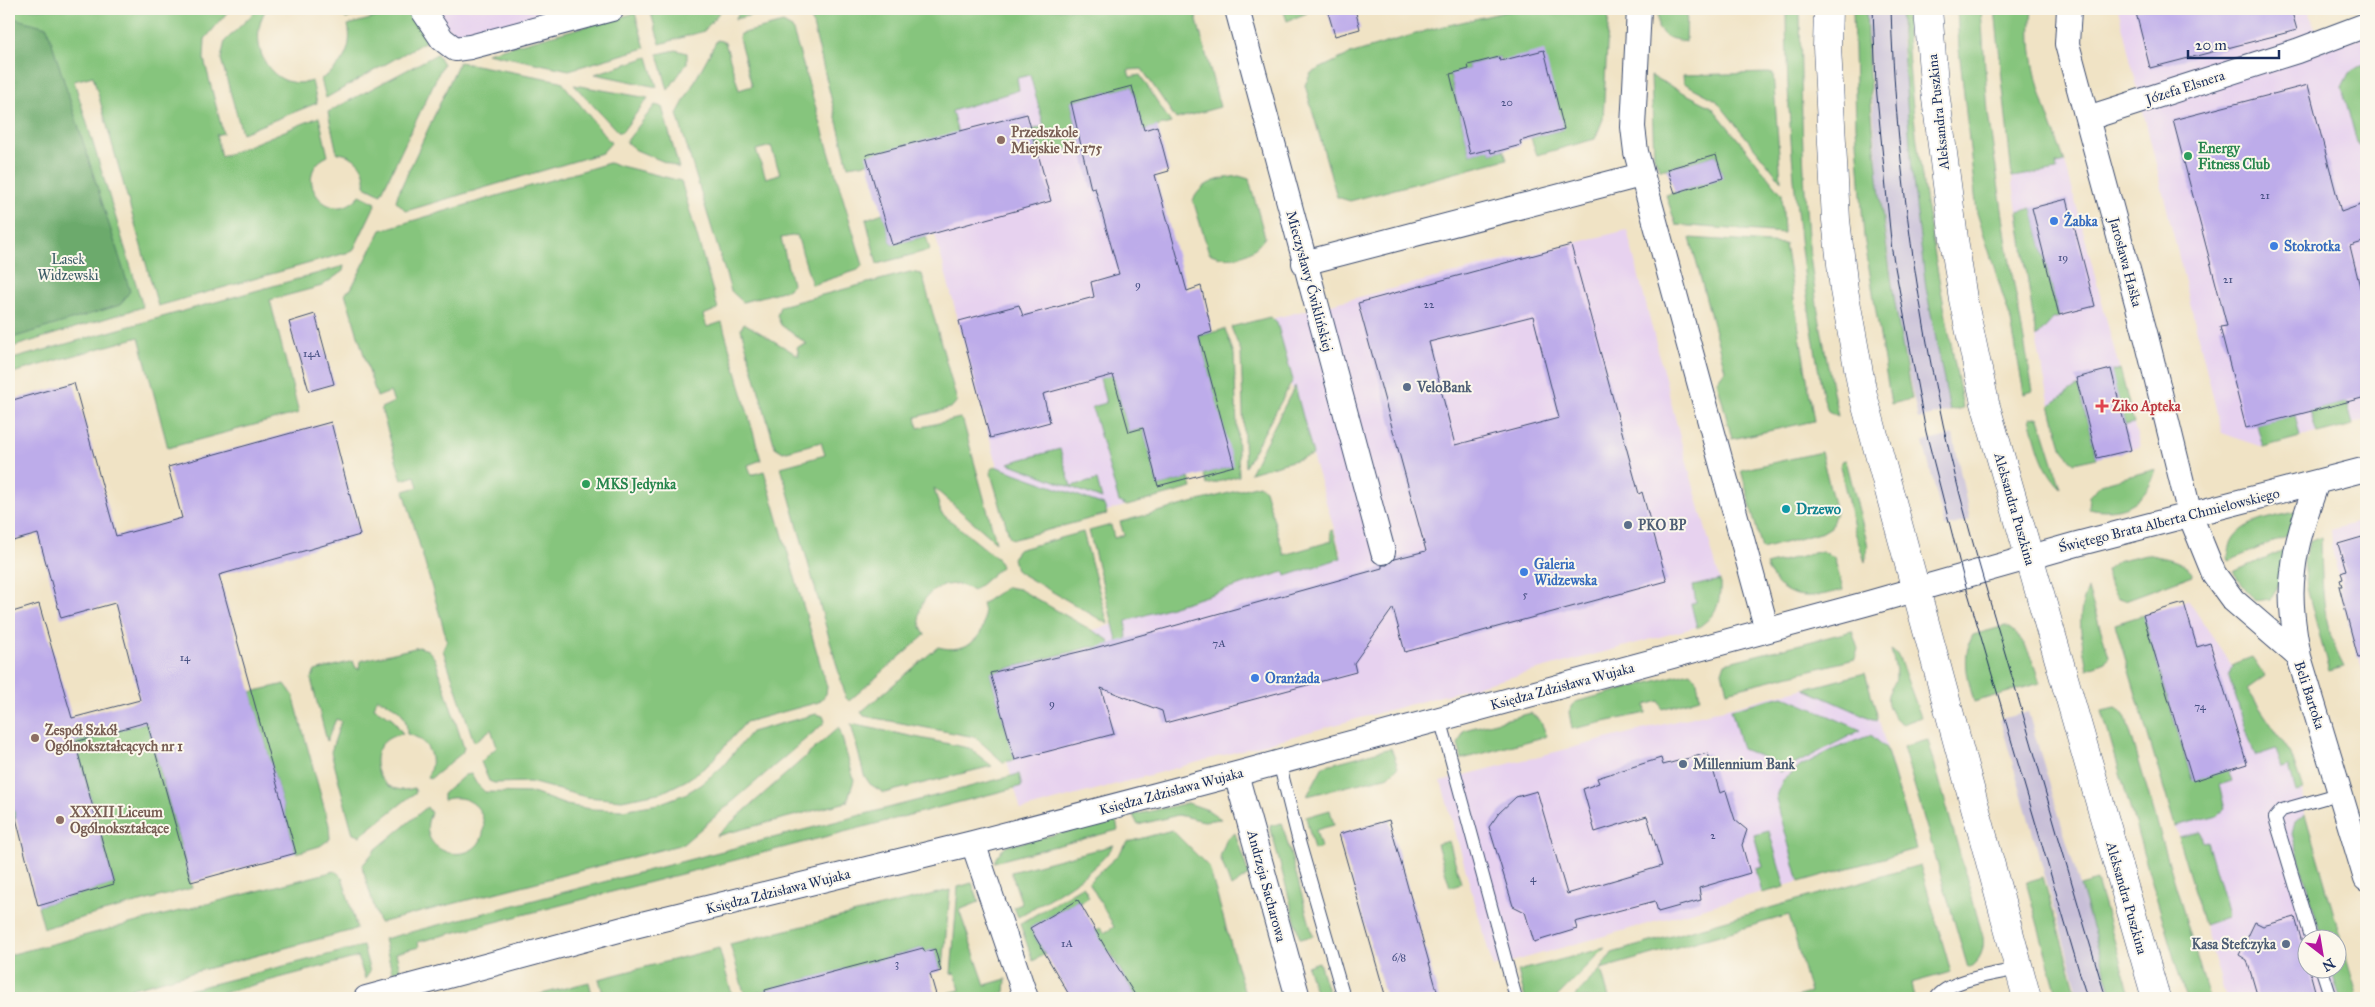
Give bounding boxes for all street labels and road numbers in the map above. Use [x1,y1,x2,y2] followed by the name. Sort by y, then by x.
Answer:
[1924,53,1953,172] street label: Aleksandra Puszkina
[2142,67,2227,110] street label: Józefa Elsnera
[1283,208,1338,354] street label: Mieczysławy Ćwiklińskiej
[2104,214,2146,309] street label: Jarosława Haška
[1990,450,2039,567] street label: Aleksandra Puszkina
[2056,483,2281,556] street label: Świętego Brata Alberta Chmielowskiego
[1488,659,1636,714] street label: Księdza Zdzisława Wujaka
[2291,659,2329,731] street label: Beli Bartoka
[1097,764,1245,819] street label: Księdza Zdzisława Wujaka
[1243,828,1290,944] street label: Andrzeja Sacharowa
[2102,839,2151,956] street label: Aleksandra Puszkina
[704,865,852,918] street label: Księdza Zdzisława Wujaka

